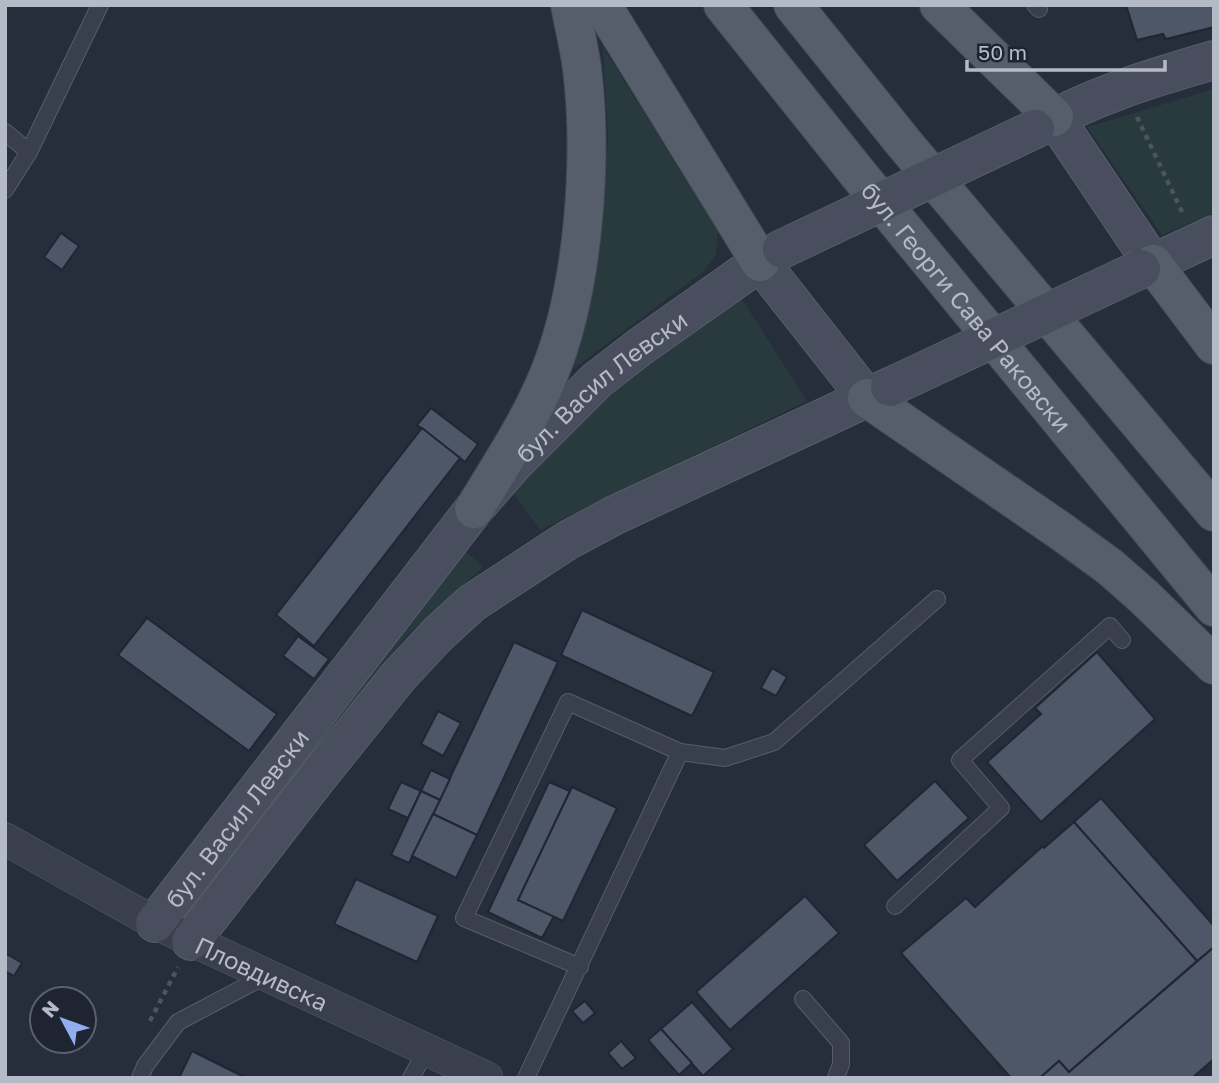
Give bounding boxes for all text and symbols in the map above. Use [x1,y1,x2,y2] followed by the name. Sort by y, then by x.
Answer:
[967,28,1165,72] scale bar
[978,39,1027,65] text: 50 m
[856,176,1078,437] street label: бул. Георги Сава Раковски
[509,304,692,468] street label: бул. Васил Левски
[158,723,314,913] street label: бул. Васил Левски
[191,930,333,1016] street label: Пловдивска
[28,985,98,1055] north arrow
[36,996,63,1022] text: N

